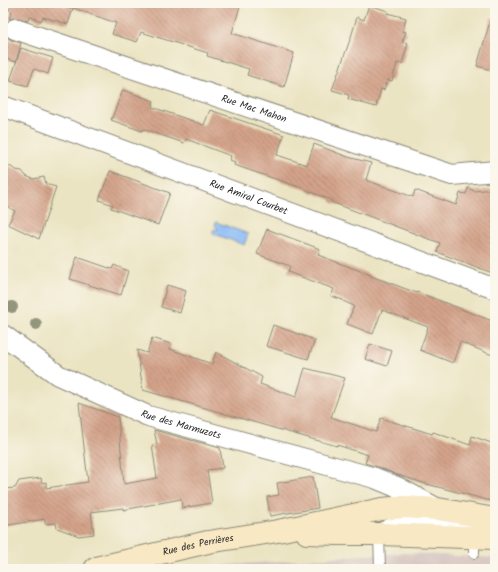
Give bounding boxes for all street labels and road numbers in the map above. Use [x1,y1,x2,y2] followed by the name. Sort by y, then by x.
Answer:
[219,90,289,127] street label: Rue Mac Mahon
[207,175,290,219] street label: Rue Amiral Courbet
[138,406,224,444] street label: Rue des Marmuzots
[161,530,236,560] street label: Rue des Perrières

